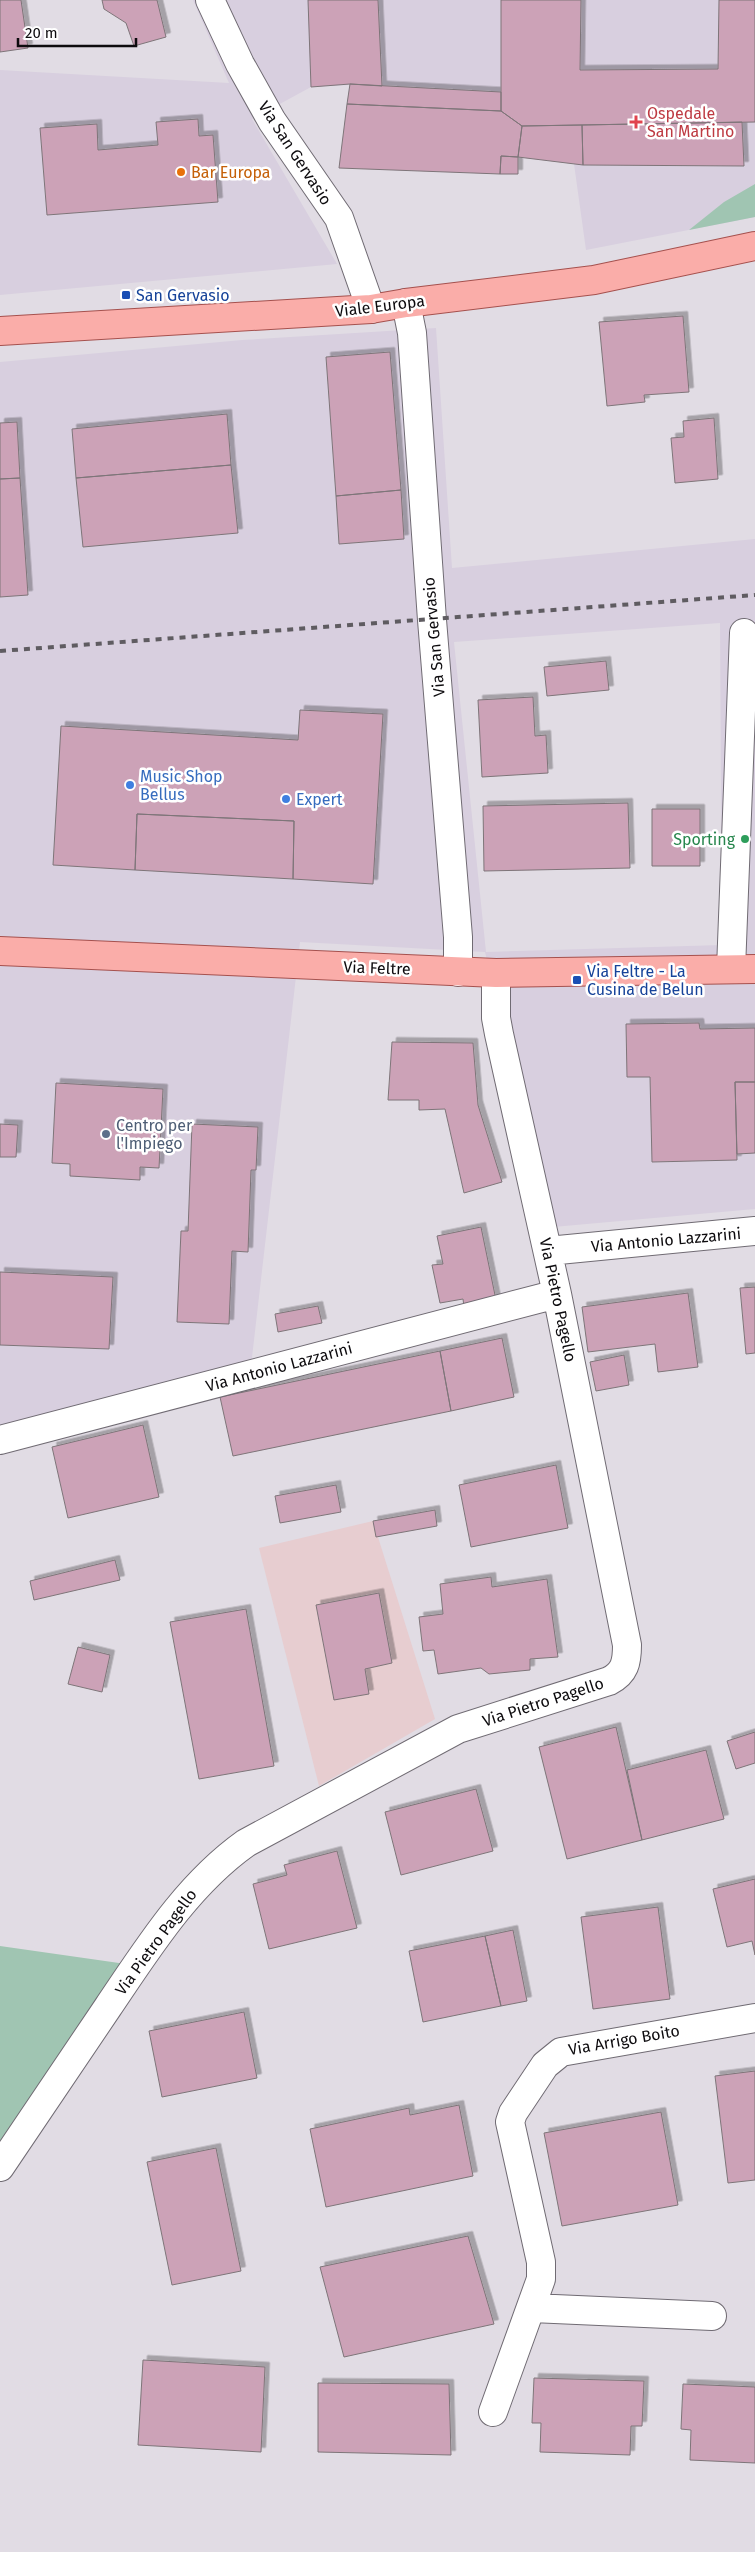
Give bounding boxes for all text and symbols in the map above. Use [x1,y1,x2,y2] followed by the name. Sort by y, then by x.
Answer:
[18,15,135,47] scale bar
[25,24,58,42] text: 20 m
[254,98,336,208] street label: Via San Gervasio
[647,104,734,141] place label: Ospedale San Martino
[629,115,643,129] marker: Ospedale San Martino
[191,163,271,182] place label: Bar Europa
[175,166,187,178] marker: Bar Europa
[136,286,230,305] place label: San Gervasio
[120,289,132,301] marker: San Gervasio
[334,291,426,321] street label: Viale Europa
[419,576,449,698] street label: Via San Gervasio
[140,767,223,804] place label: Music Shop Bellus
[124,779,136,791] marker: Music Shop Bellus
[296,790,343,809] place label: Expert
[280,793,292,805] marker: Expert
[673,830,736,849] place label: Sporting
[739,833,751,845] marker: Sporting
[343,957,411,979] street label: Via Feltre
[587,962,704,999] place label: Via Feltre - La Cusina de Belun
[571,974,583,986] marker: Via Feltre - La Cusina de Belun
[116,1116,193,1153] place label: Centro per l'Impiego
[100,1128,112,1140] marker: Centro per l'Impiego
[590,1224,742,1256] street label: Via Antonio Lazzarini
[536,1236,580,1364] street label: Via Pietro Pagello
[204,1338,354,1396] street label: Via Antonio Lazzarini
[480,1673,606,1731] street label: Via Pietro Pagello
[111,1885,201,1999] street label: Via Pietro Pagello
[567,2021,681,2059] street label: Via Arrigo Boito

